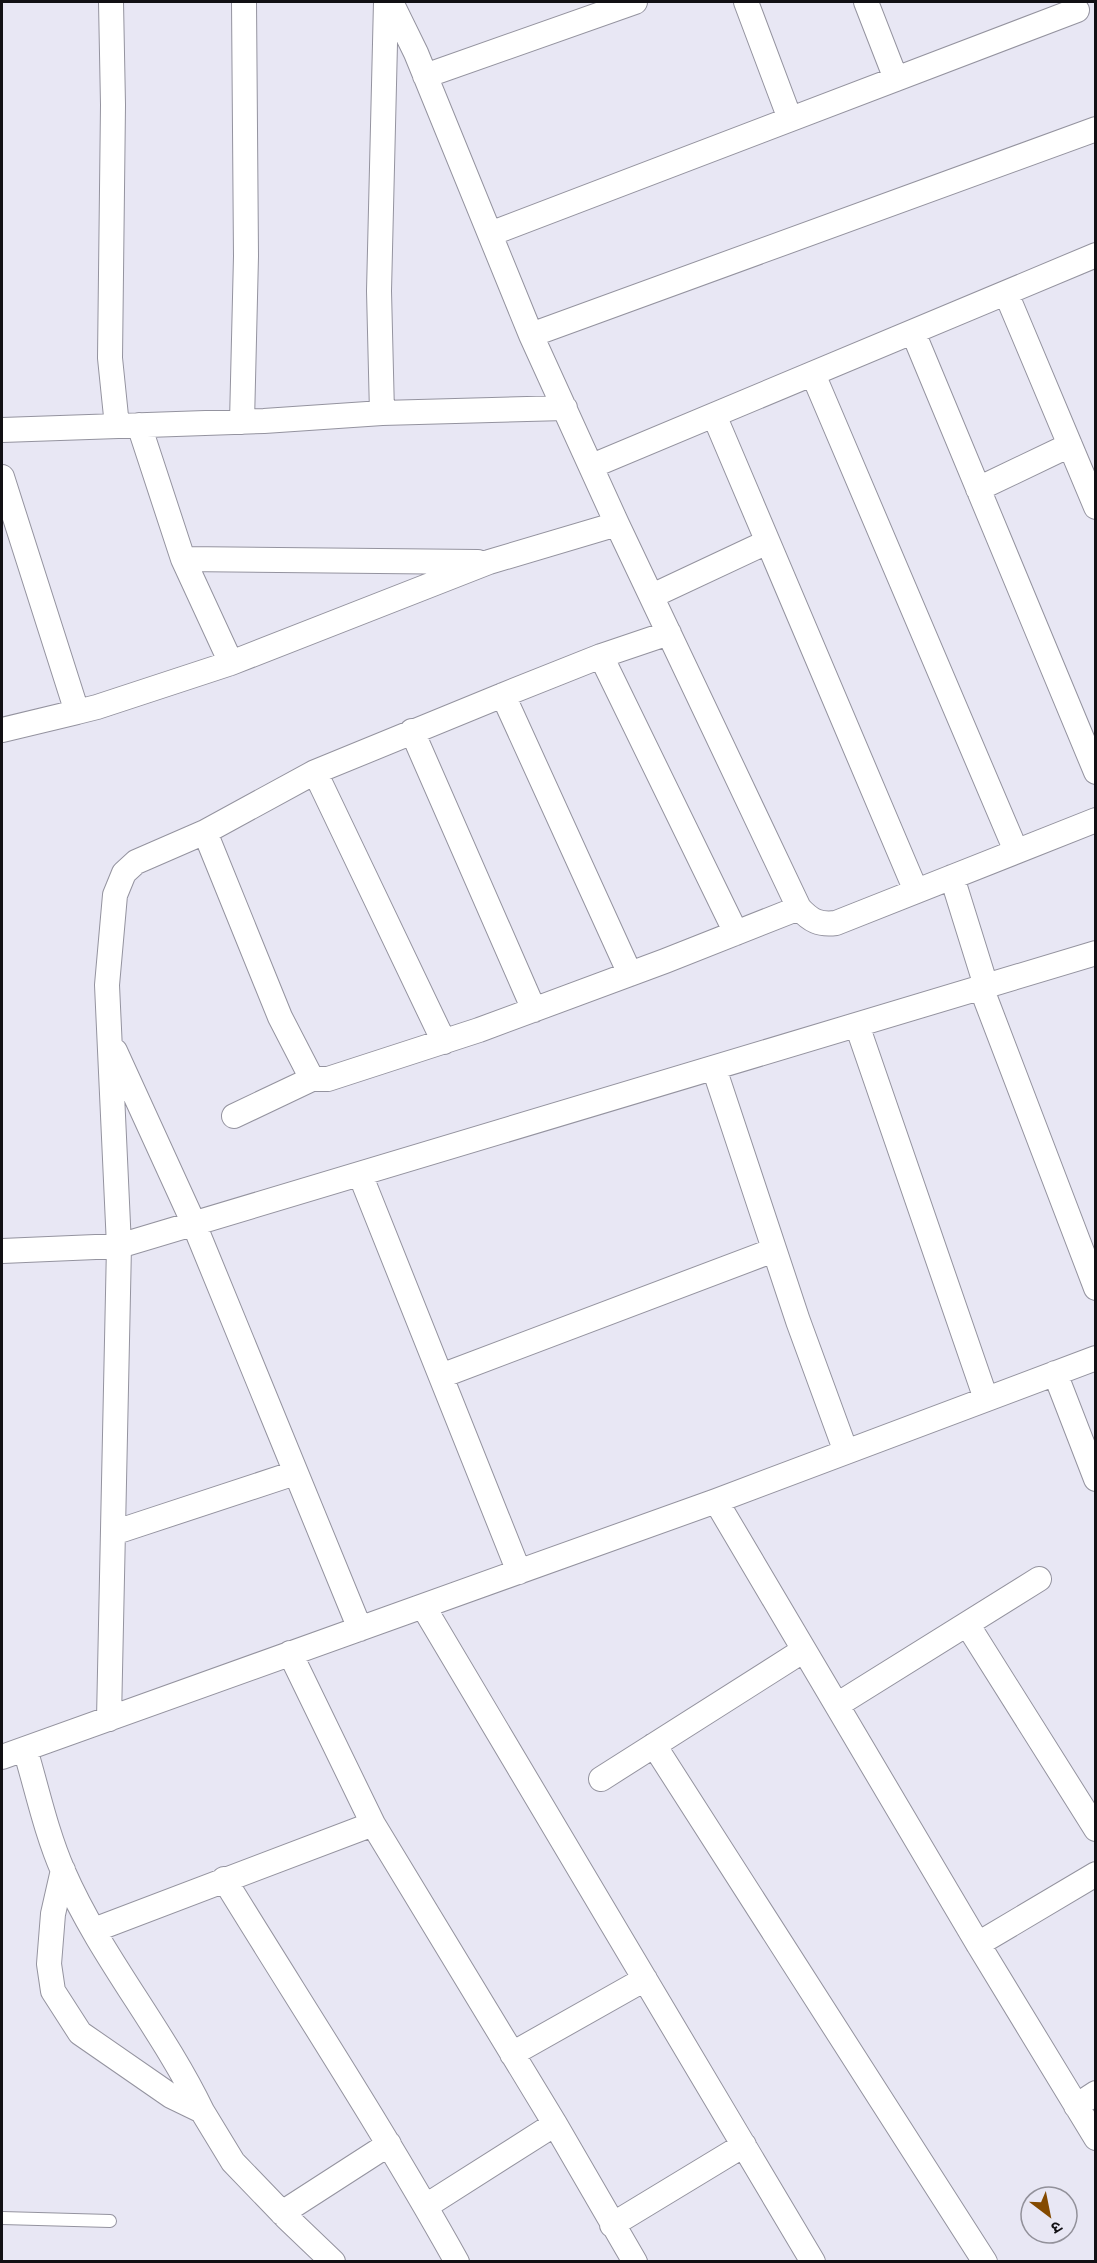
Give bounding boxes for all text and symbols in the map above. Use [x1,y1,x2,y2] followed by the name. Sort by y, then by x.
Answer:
[1019,2185,1079,2245] north arrow
[1047,2217,1066,2239] text: उ

